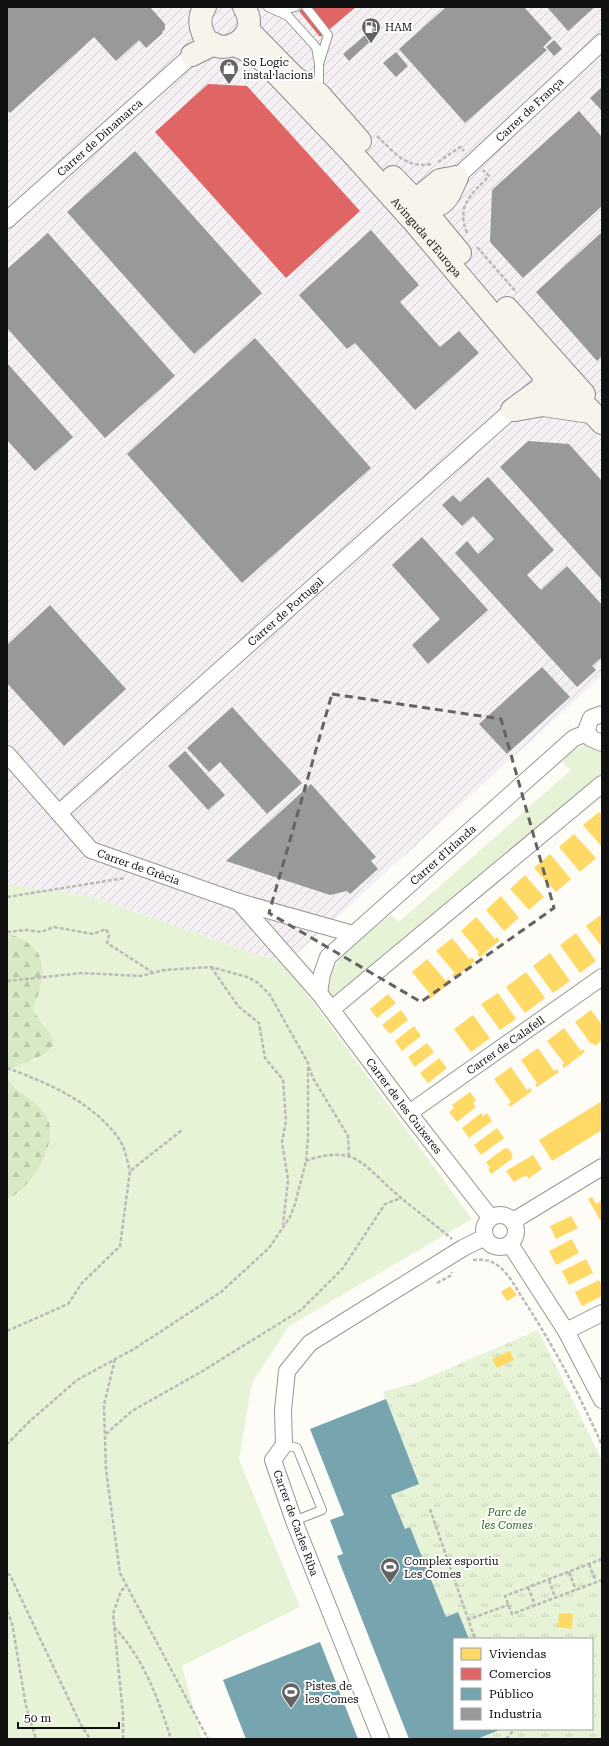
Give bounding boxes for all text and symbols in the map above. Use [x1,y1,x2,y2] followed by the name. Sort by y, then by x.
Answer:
[360,16,382,44] fuel station icon: HAM
[385,21,412,34] place label: HAM
[243,56,313,82] place label: So Logic instal·lacions
[218,57,240,85] shop icon: So Logic instal·lacions
[493,75,567,145] street label: Carrer de França
[55,96,145,179] street label: Carrer de Dinamarca
[388,195,464,280] street label: Avinguda d'Europa
[245,575,327,649] street label: Carrer de Portugal
[408,822,479,888] street label: Carrer d'Irlanda
[95,847,182,888] street label: Carrer de Grècia
[464,1013,548,1077] street label: Carrer de Calafell
[363,1056,444,1157] street label: Carrer de les Guixeres
[270,1468,321,1578] street label: Carrer de Carles Riba
[481,1506,533,1532] park label: Parc de les Comes
[404,1555,499,1581] place label: Complex esportiu Les Comes
[379,1556,401,1584] sports icon: Complex esportiu Les Comes
[453,1638,593,1730] legend
[489,1647,547,1661] text: Viviendas
[489,1667,551,1681] text: Comercios
[305,1680,358,1706] place label: Pistes de les Comes
[280,1681,302,1709] sports icon: Pistes de les Comes
[489,1687,534,1701] text: Público
[18,1704,119,1730] scale bar
[489,1707,542,1721] text: Industria
[24,1711,51,1725] text: 50 m

